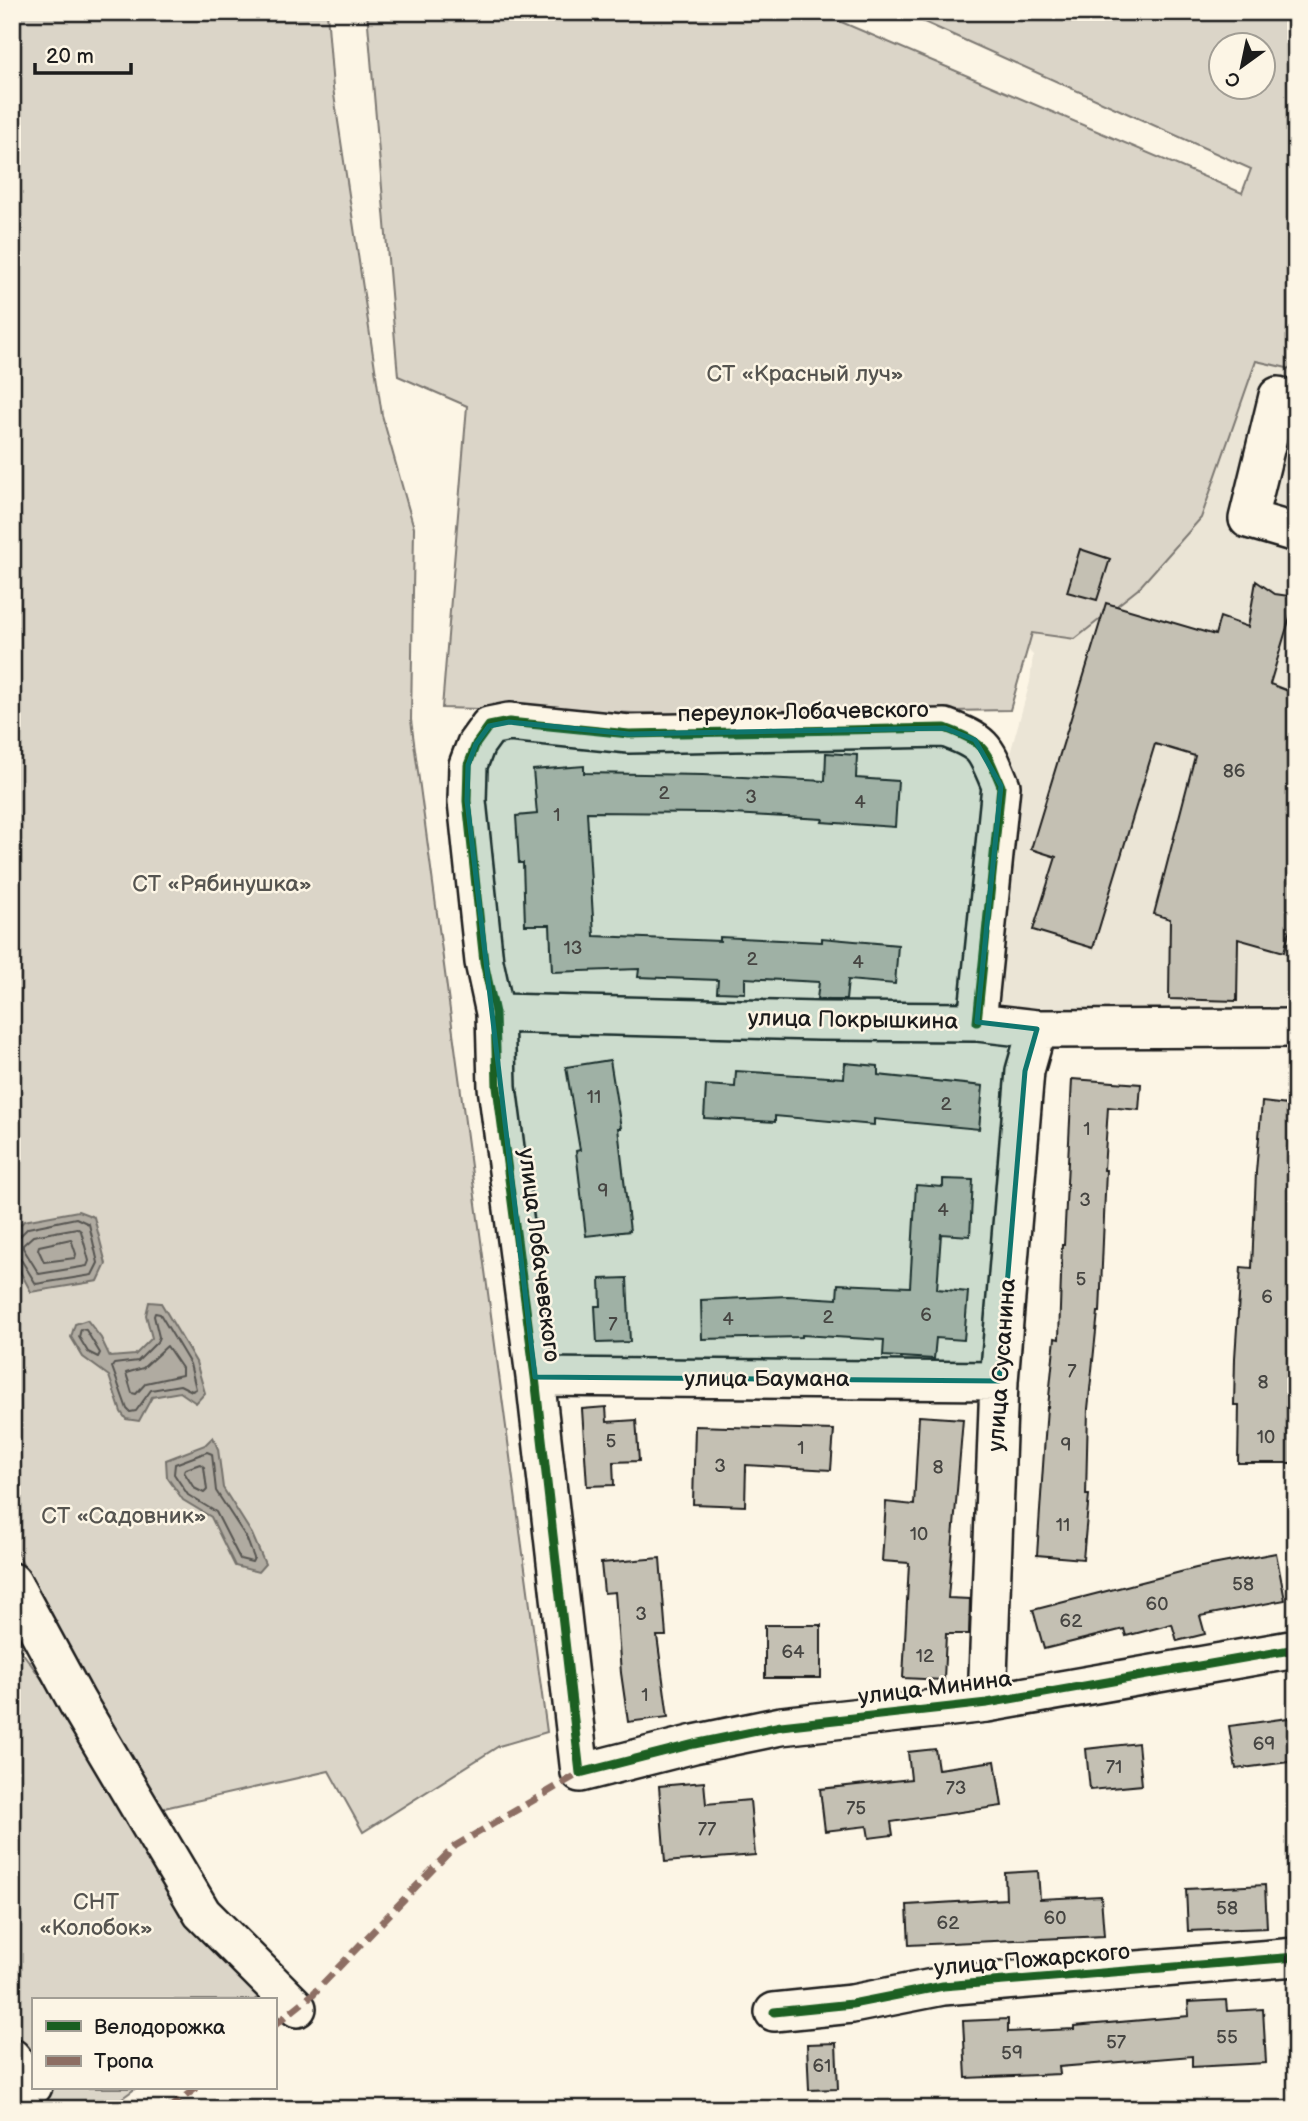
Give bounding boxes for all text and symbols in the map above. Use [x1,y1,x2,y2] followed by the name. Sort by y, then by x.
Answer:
[35,32,131,76] scale bar
[1206,32,1276,102] north arrow
[46,44,94,69] text: 20 m
[1222,66,1245,92] text: С
[706,360,904,388] park label: СТ «Красный луч»
[677,696,929,728] street label: переулок Лобачевского
[1223,760,1245,783] house number: 86
[658,782,670,805] house number: 2
[745,786,757,809] house number: 3
[854,791,866,814] house number: 4
[553,804,561,827] house number: 1
[132,870,312,898] park label: СТ «Рябинушка»
[563,937,583,960] house number: 13
[746,948,758,971] house number: 2
[852,951,864,974] house number: 4
[748,1004,959,1036] street label: улица Покрышкина
[587,1086,601,1109] house number: 11
[940,1093,952,1116] house number: 2
[1083,1118,1091,1141] house number: 1
[512,1147,566,1363] street label: улица Лобачевского
[598,1180,608,1203] house number: 9
[1079,1189,1091,1212] house number: 3
[937,1199,949,1222] house number: 4
[1076,1268,1087,1291] house number: 5
[982,1277,1022,1452] street label: улица Сусанина
[1261,1286,1273,1309] house number: 6
[920,1304,932,1327] house number: 6
[822,1306,834,1329] house number: 2
[722,1308,734,1331] house number: 4
[608,1313,618,1336] house number: 7
[1067,1360,1077,1383] house number: 7
[684,1365,850,1393] street label: улица Баумана
[1257,1371,1269,1394] house number: 8
[1257,1426,1275,1449] house number: 10
[606,1430,617,1453] house number: 5
[1061,1434,1071,1457] house number: 9
[797,1437,805,1460] house number: 1
[714,1455,726,1478] house number: 3
[932,1456,944,1479] house number: 8
[41,1502,207,1530] park label: СТ «Садовник»
[1056,1514,1070,1537] house number: 11
[910,1523,928,1546] house number: 10
[1232,1573,1254,1596] house number: 58
[1146,1593,1168,1616] house number: 60
[635,1603,647,1626] house number: 3
[1060,1610,1083,1633] house number: 62
[781,1641,805,1664] house number: 64
[916,1645,935,1668] house number: 12
[857,1665,1014,1711] street label: улица Минина
[641,1684,649,1707] house number: 1
[1253,1733,1275,1756] house number: 69
[1106,1756,1122,1779] house number: 71
[945,1777,967,1800] house number: 73
[846,1797,866,1820] house number: 75
[698,1818,717,1841] house number: 77
[39,1888,153,1942] park label: СНТ «Колобок»
[1216,1897,1238,1920] house number: 58
[1044,1907,1066,1930] house number: 60
[937,1912,960,1935] house number: 62
[933,1937,1131,1983] street label: улица Пожарского
[32,1998,276,2090] legend
[94,2015,226,2040] text: Велодорожка
[1216,2026,1238,2049] house number: 55
[1106,2031,1127,2054] house number: 57
[1001,2042,1023,2065] house number: 59
[94,2049,154,2074] text: Тропа
[813,2055,831,2078] house number: 61

